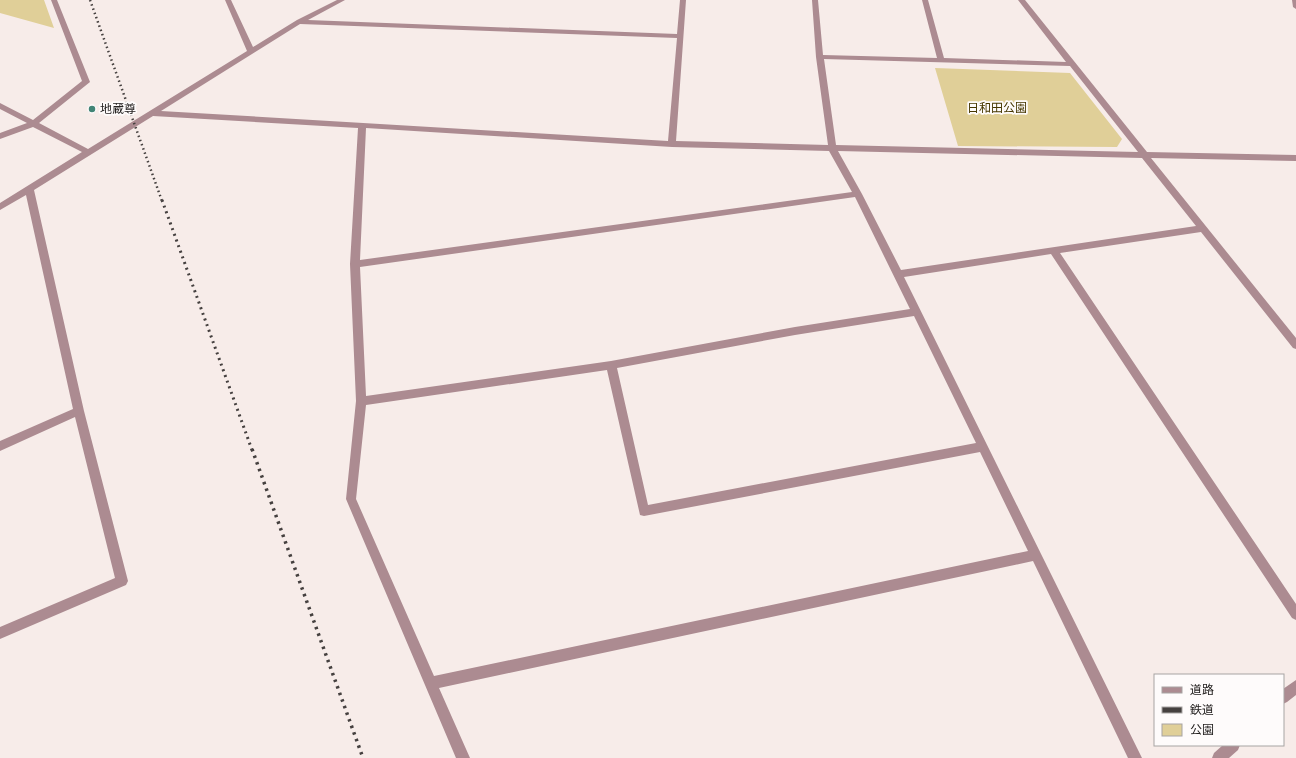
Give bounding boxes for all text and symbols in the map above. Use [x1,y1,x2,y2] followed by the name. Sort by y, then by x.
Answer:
[967,101,1027,115] park label: 日和田公園
[100,102,136,116] place label: 地蔵尊
[87,104,97,114] marker: 地蔵尊
[1154,674,1284,746] legend
[1190,683,1214,697] text: 道路
[1190,703,1214,717] text: 鉄道
[1190,723,1214,737] text: 公園

